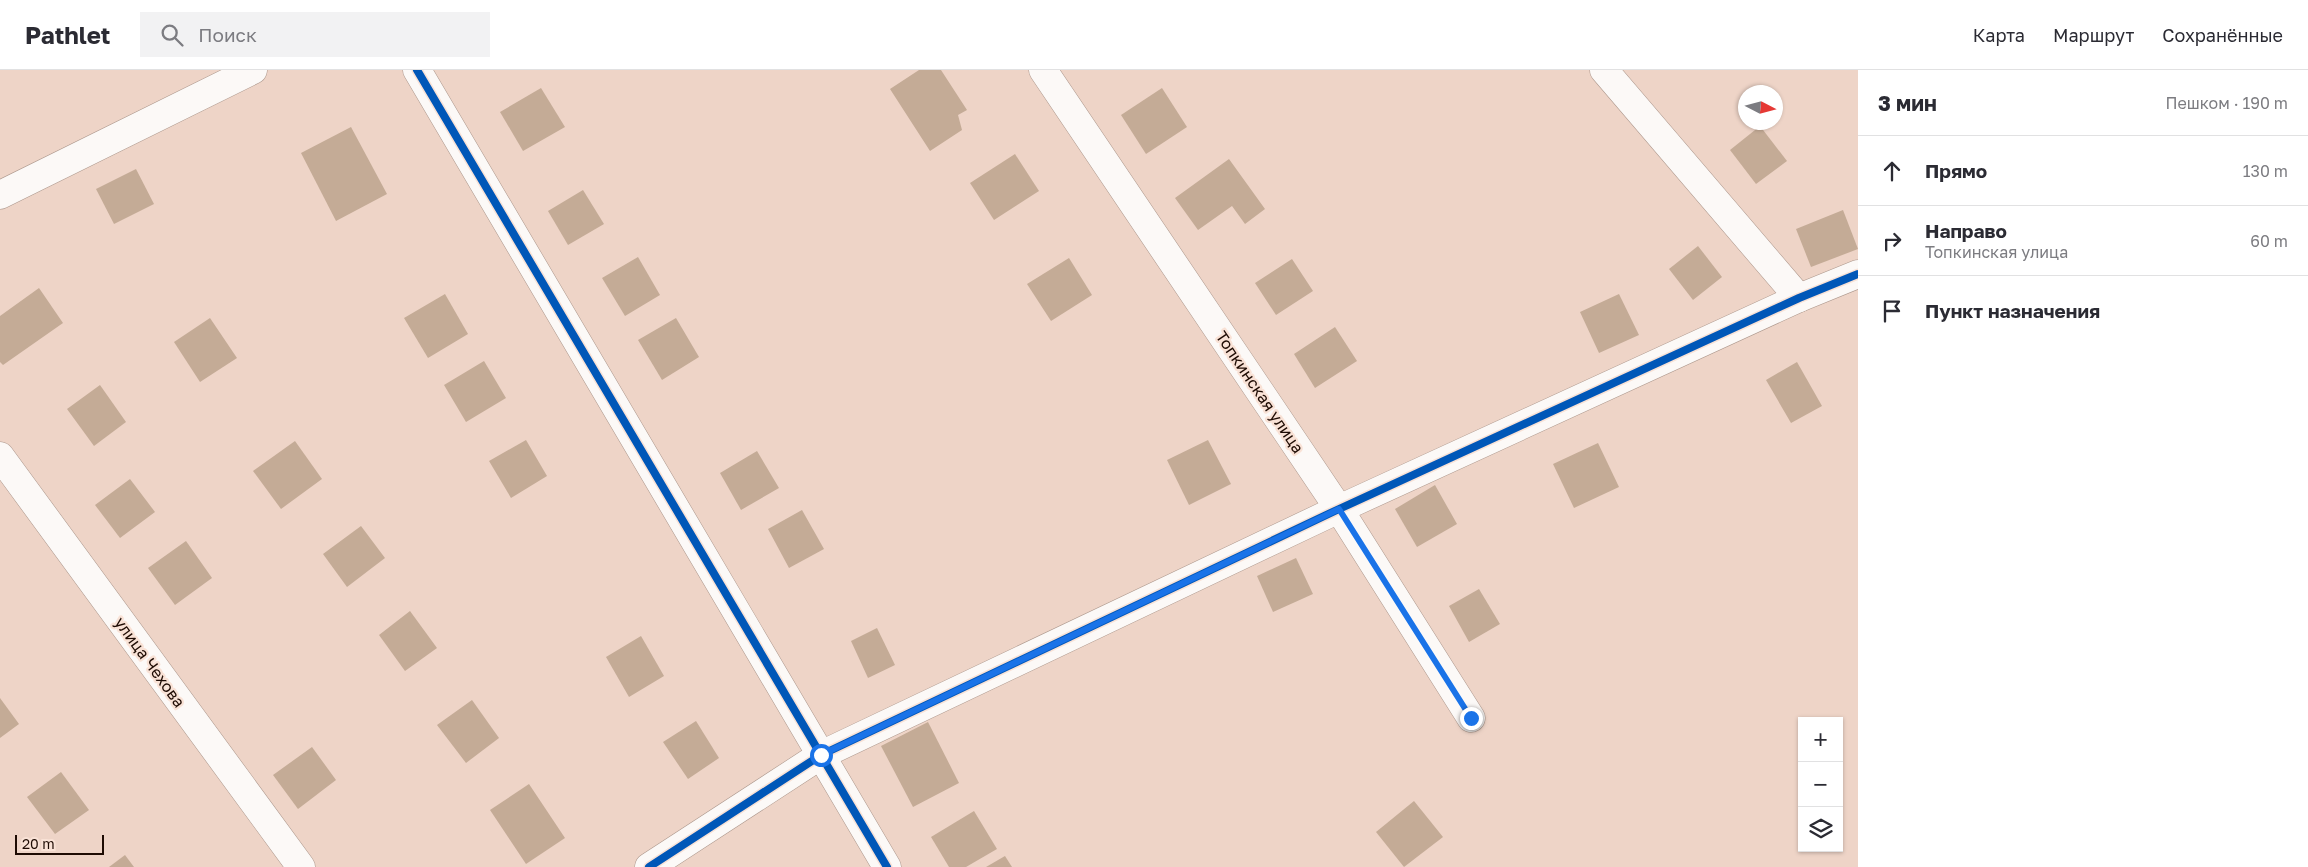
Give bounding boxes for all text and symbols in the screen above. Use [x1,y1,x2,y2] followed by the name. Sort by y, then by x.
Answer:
[140,12,490,57] search box
[25,20,110,49] text: Pathlet
[158,21,186,49] icon: search
[198,23,257,46] text: Поиск
[1973,24,2025,46] text: Карта
[2053,24,2134,46] text: Маршрут
[2162,24,2283,46] text: Сохранённые
[1738,85,1783,130] north arrow
[1878,90,1937,116] text: 3 мин
[2165,93,2288,113] text: Пешком · 190 m
[1878,157,1906,185] icon: ahead
[1925,159,1987,182] text: Прямо
[2243,161,2288,181] text: 130 m
[1925,219,2007,242] text: Направо
[1878,227,1906,255] icon: right
[2250,231,2288,251] text: 60 m
[1925,242,2068,262] text: Топкинская улица
[1878,297,1906,325] icon: arrive
[1925,299,2100,322] text: Пункт назначения
[1212,327,1308,457] street label: Топкинская улица
[111,613,189,711] street label: улица Чехова
[1460,707,1483,730] route end
[1798,717,1843,852] map controls
[1798,717,1843,762] button: +
[810,744,833,767] route start
[1798,762,1843,807] button: −
[1798,807,1843,852] button: layers
[15,832,104,855] scale bar
[22,835,55,852] text: 20 m

